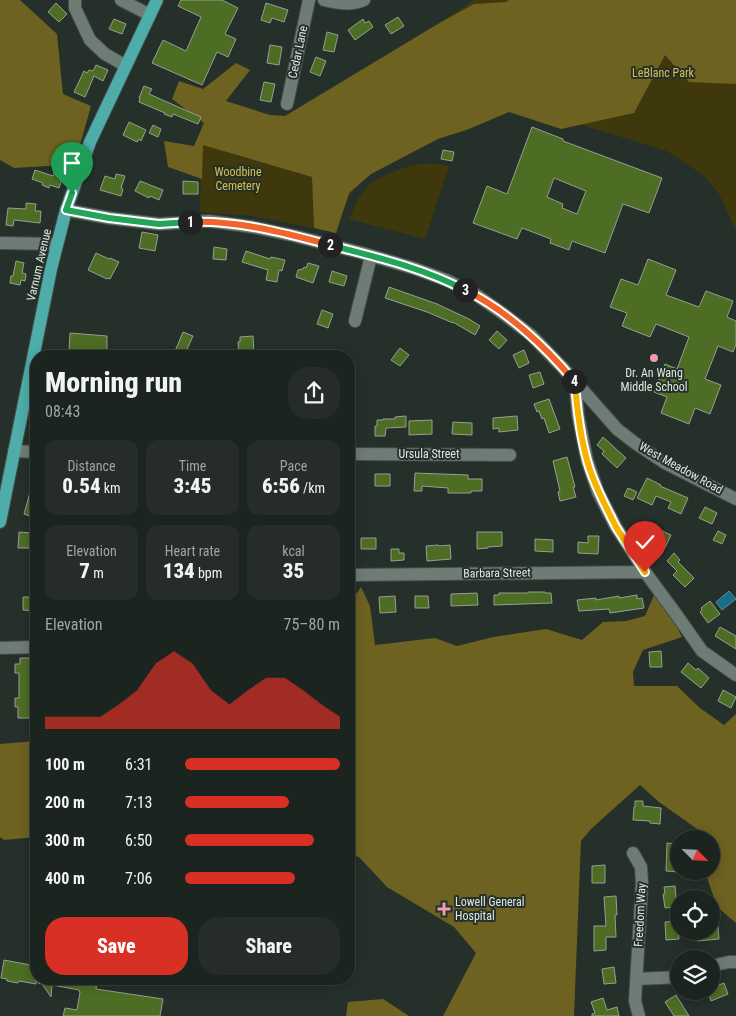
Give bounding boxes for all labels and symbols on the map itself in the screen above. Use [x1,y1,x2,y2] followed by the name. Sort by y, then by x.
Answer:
[286,24,310,80] street label: Cedar Lane
[632,66,695,80] park label: LeBlanc Park
[51,142,93,193] pin
[214,165,262,193] park label: Woodbine Cemetery
[178,210,202,234] pin: 1
[24,227,54,303] street label: Varnum Avenue
[318,232,342,258] pin: 2
[452,278,478,302] pin: 3
[648,352,660,364] marker: Dr. An Wang Middle School
[620,366,688,394] place label: Dr. An Wang Middle School
[562,368,586,394] pin: 4
[637,439,725,497] street label: West Meadow Road
[398,447,460,461] street label: Ursula Street
[624,521,666,572] pin
[463,565,531,581] street label: Barbara Street
[670,830,720,880] north arrow
[631,883,649,947] street label: Freedom Way
[455,895,525,923] place label: Lowell General Hospital
[437,902,451,916] marker: Lowell General Hospital

